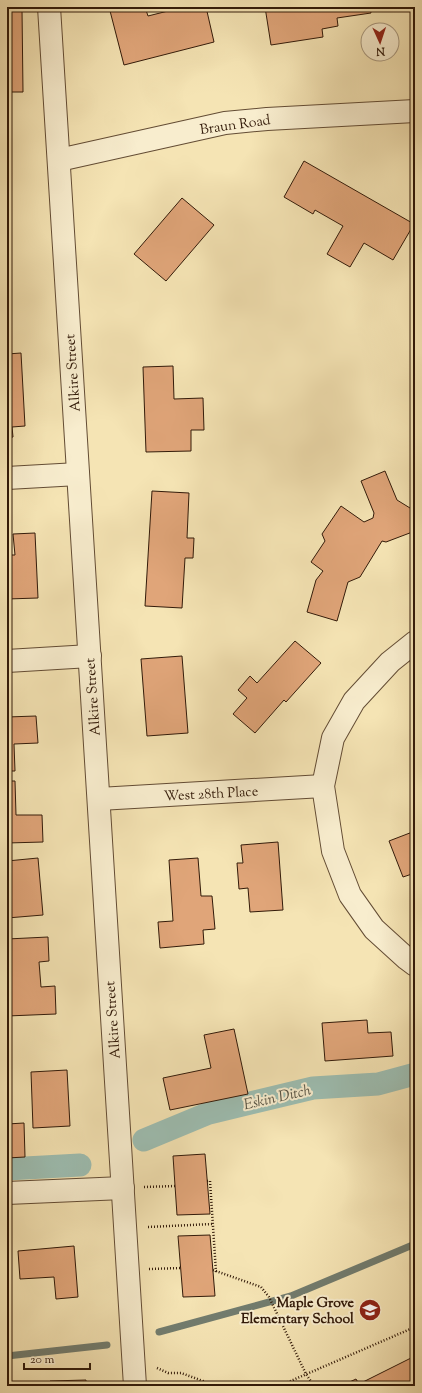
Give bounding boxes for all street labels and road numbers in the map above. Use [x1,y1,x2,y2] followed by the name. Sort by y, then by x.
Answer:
[199,111,272,141] street label: Braun Road
[61,333,87,412] street label: Alkire Street
[81,657,107,736] street label: Alkire Street
[163,783,259,807] street label: West 28th Place
[101,980,127,1059] street label: Alkire Street

